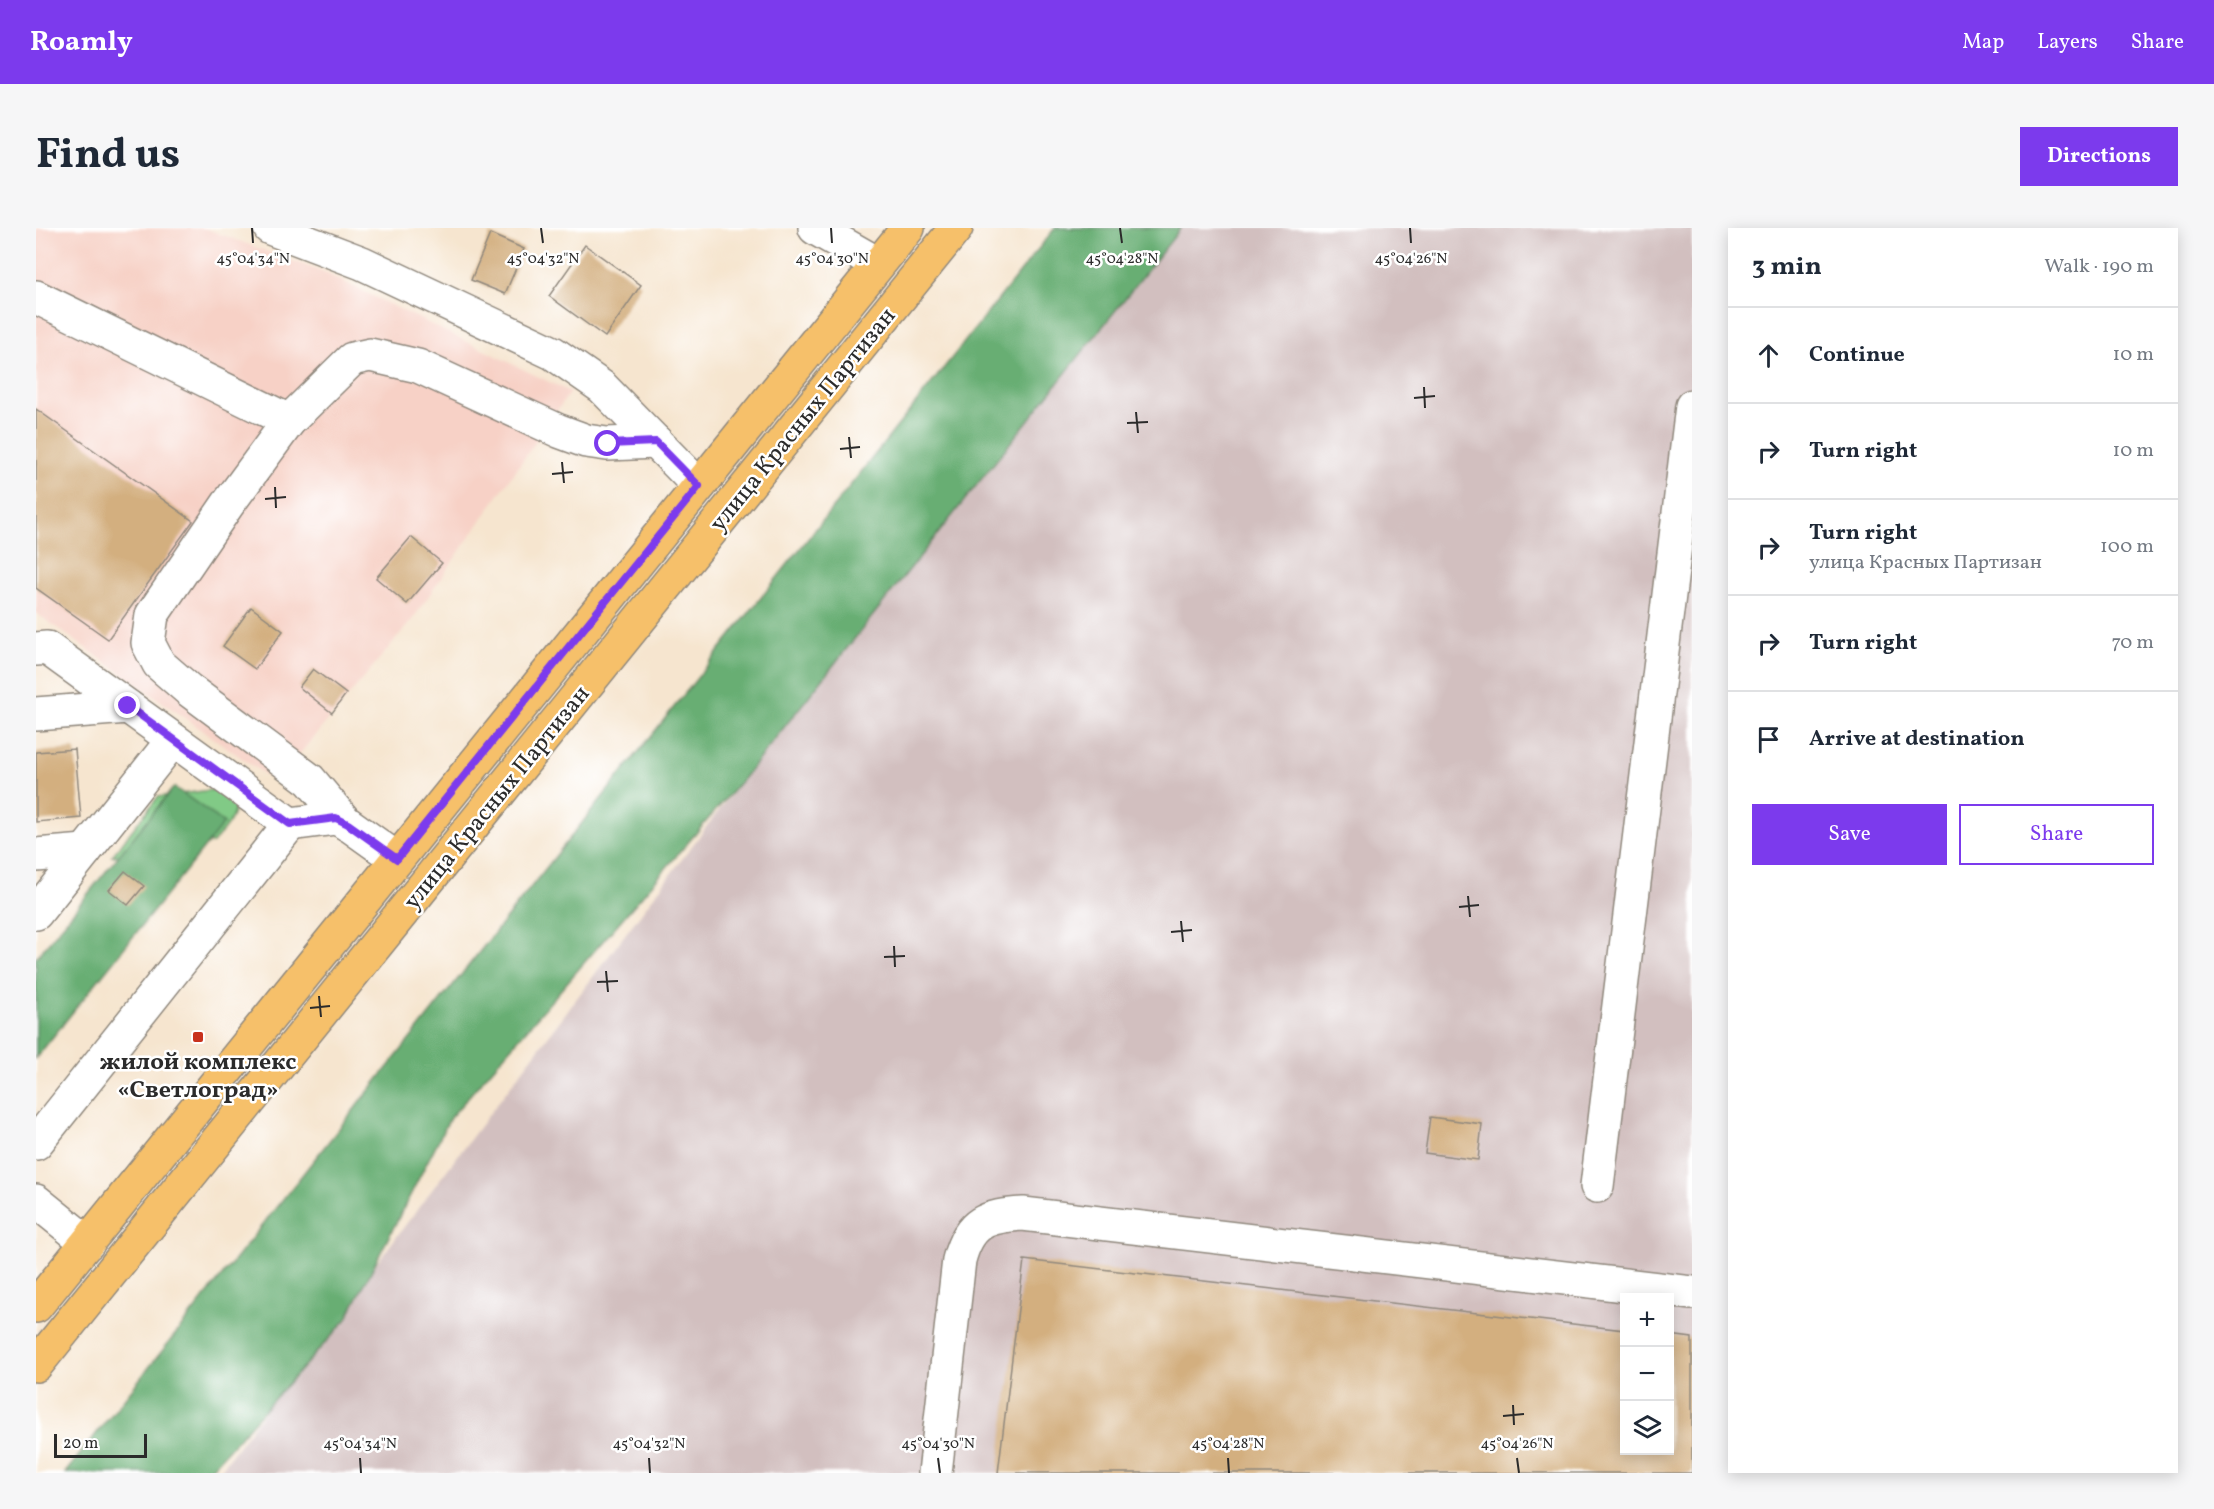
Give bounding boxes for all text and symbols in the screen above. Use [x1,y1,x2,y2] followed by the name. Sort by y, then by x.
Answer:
[30,23,133,62] text: Roamly
[1962,28,2004,57] text: Map
[2037,28,2098,57] text: Layers
[2131,28,2184,57] text: Share
[36,127,180,186] text: Find us
[2020,127,2178,186] button: Directions
[216,249,290,270] text: 45°04'34"N
[507,249,579,270] text: 45°04'32"N
[795,249,869,270] text: 45°04'30"N
[1086,249,1158,270] text: 45°04'28"N
[1375,249,1447,270] text: 45°04'26"N
[1752,249,1822,285] text: 3 min
[2044,253,2154,281] text: Walk · 190 m
[702,301,905,540] street label: улица Красных Партизан
[1752,339,1785,372] icon: ahead
[1809,340,1905,371] text: Continue
[2113,341,2154,369] text: 10 m
[594,430,620,456] route start
[1752,435,1785,468] icon: right
[1809,436,1917,467] text: Turn right
[2113,437,2154,465] text: 10 m
[1809,518,1917,549] text: Turn right
[1752,531,1785,564] icon: right
[2100,533,2154,561] text: 100 m
[1809,549,2042,577] text: улица Красных Партизан
[1752,627,1785,660] icon: right
[1809,628,1917,659] text: Turn right
[2111,629,2154,657] text: 70 m
[396,679,599,918] street label: улица Красных Партизан
[114,692,140,718] route end
[1752,723,1785,756] icon: arrive
[1809,724,2025,755] text: Arrive at destination
[1752,804,1947,865] button: Save
[1959,804,2154,865] button: Share
[191,1030,205,1044] marker: жилой комплекс «Светлоград»
[100,1046,296,1108] place label: жилой комплекс «Светлоград»
[1620,1293,1674,1455] map controls
[1620,1293,1674,1347] button: +
[1620,1347,1674,1401] button: −
[1620,1401,1674,1455] button: layers
[54,1431,147,1458] scale bar
[63,1433,98,1455] text: 20 m
[323,1434,397,1455] text: 45°04'34"N
[613,1434,685,1455] text: 45°04'32"N
[901,1434,975,1455] text: 45°04'30"N
[1192,1434,1264,1455] text: 45°04'28"N
[1481,1434,1553,1455] text: 45°04'26"N

